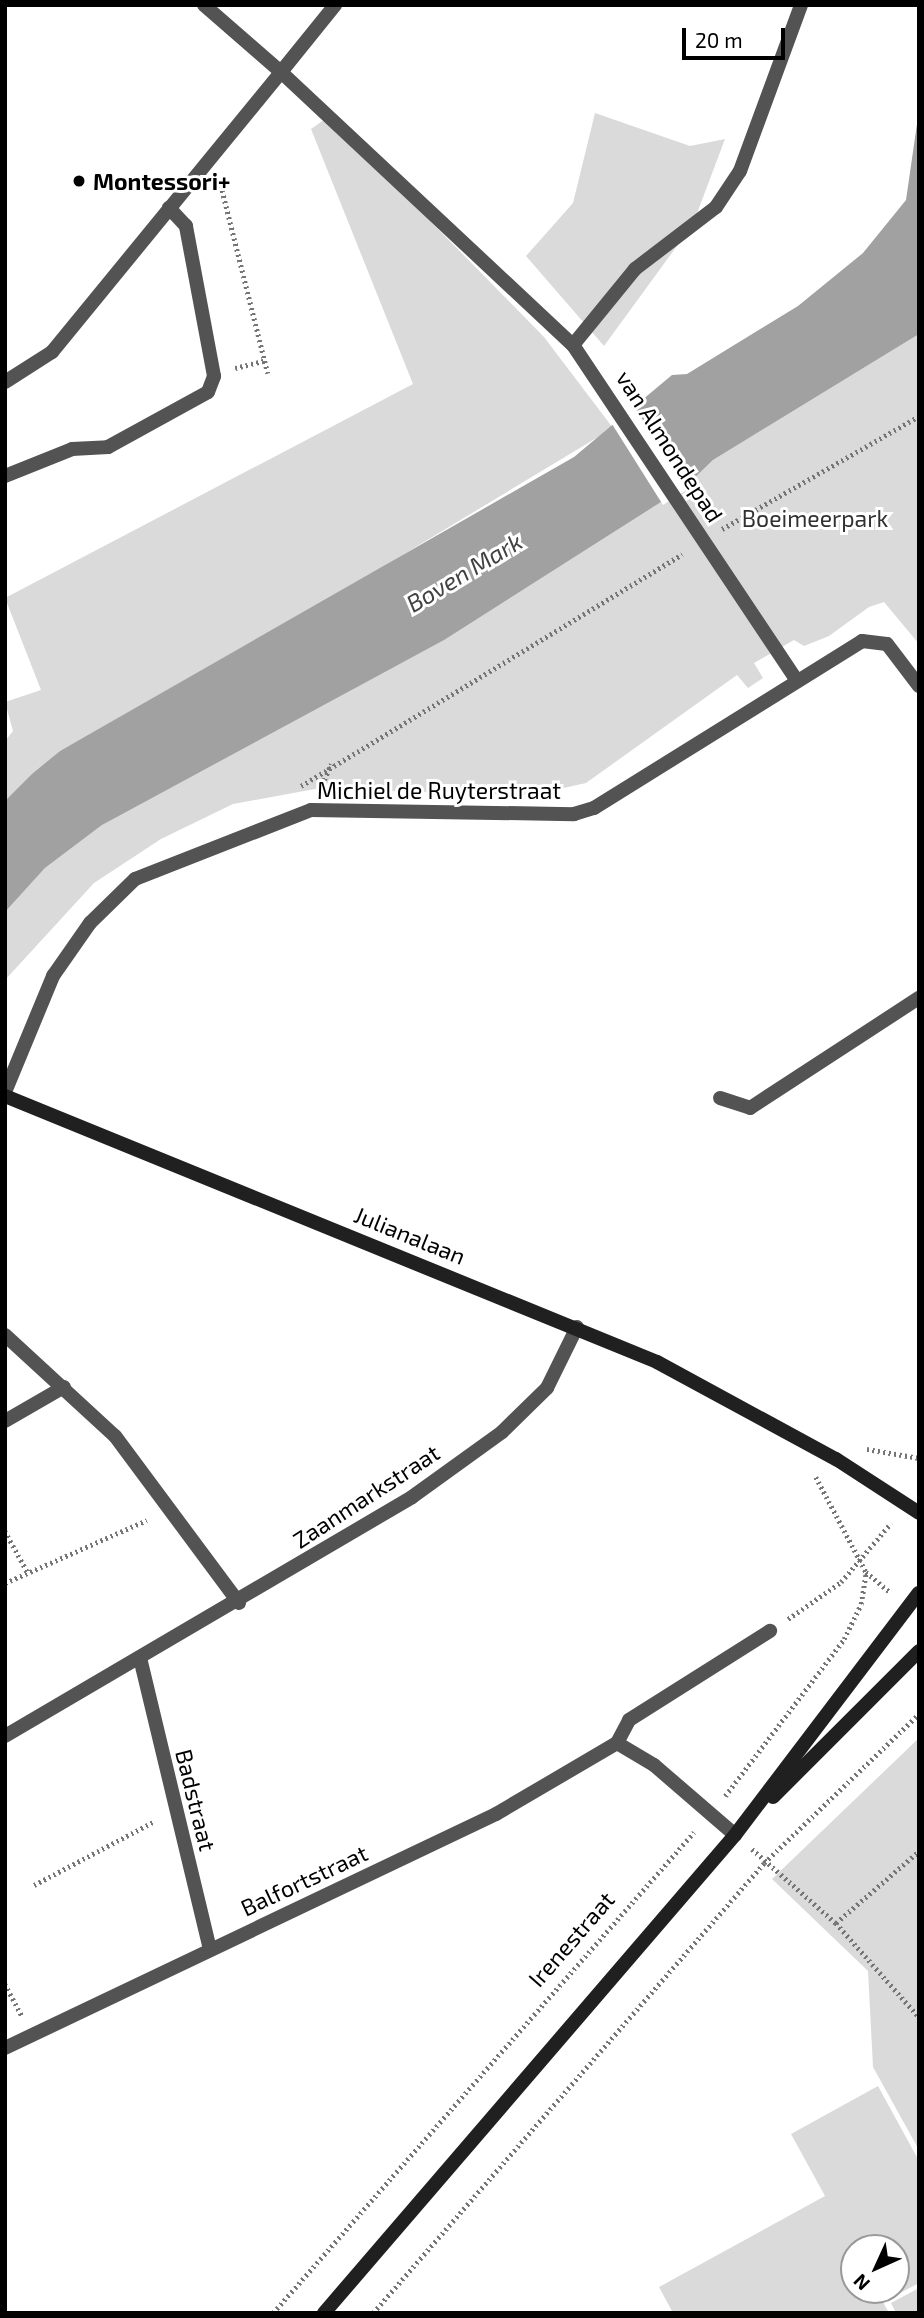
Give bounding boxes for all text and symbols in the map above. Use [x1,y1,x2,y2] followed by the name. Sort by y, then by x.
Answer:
[686,14,789,58] scale bar
[695,27,743,52] text: 20 m
[93,167,230,195] place label: Montessori+
[71,173,87,189] marker: Montessori+
[611,365,729,527] street label: van Almondepad
[742,504,888,532] park label: Boeimeerpark
[401,526,527,618] water label: Boven Mark
[317,776,561,804] street label: Michiel de Ruyterstraat
[350,1200,470,1270] street label: Julianalaan
[288,1438,444,1554] street label: Zaanmarkstraat
[170,1746,222,1854] street label: Badstraat
[236,1839,372,1921] street label: Balfortstraat
[522,1886,620,1992] street label: Irenestraat
[840,2234,910,2304] north arrow
[848,2270,874,2296] text: N

